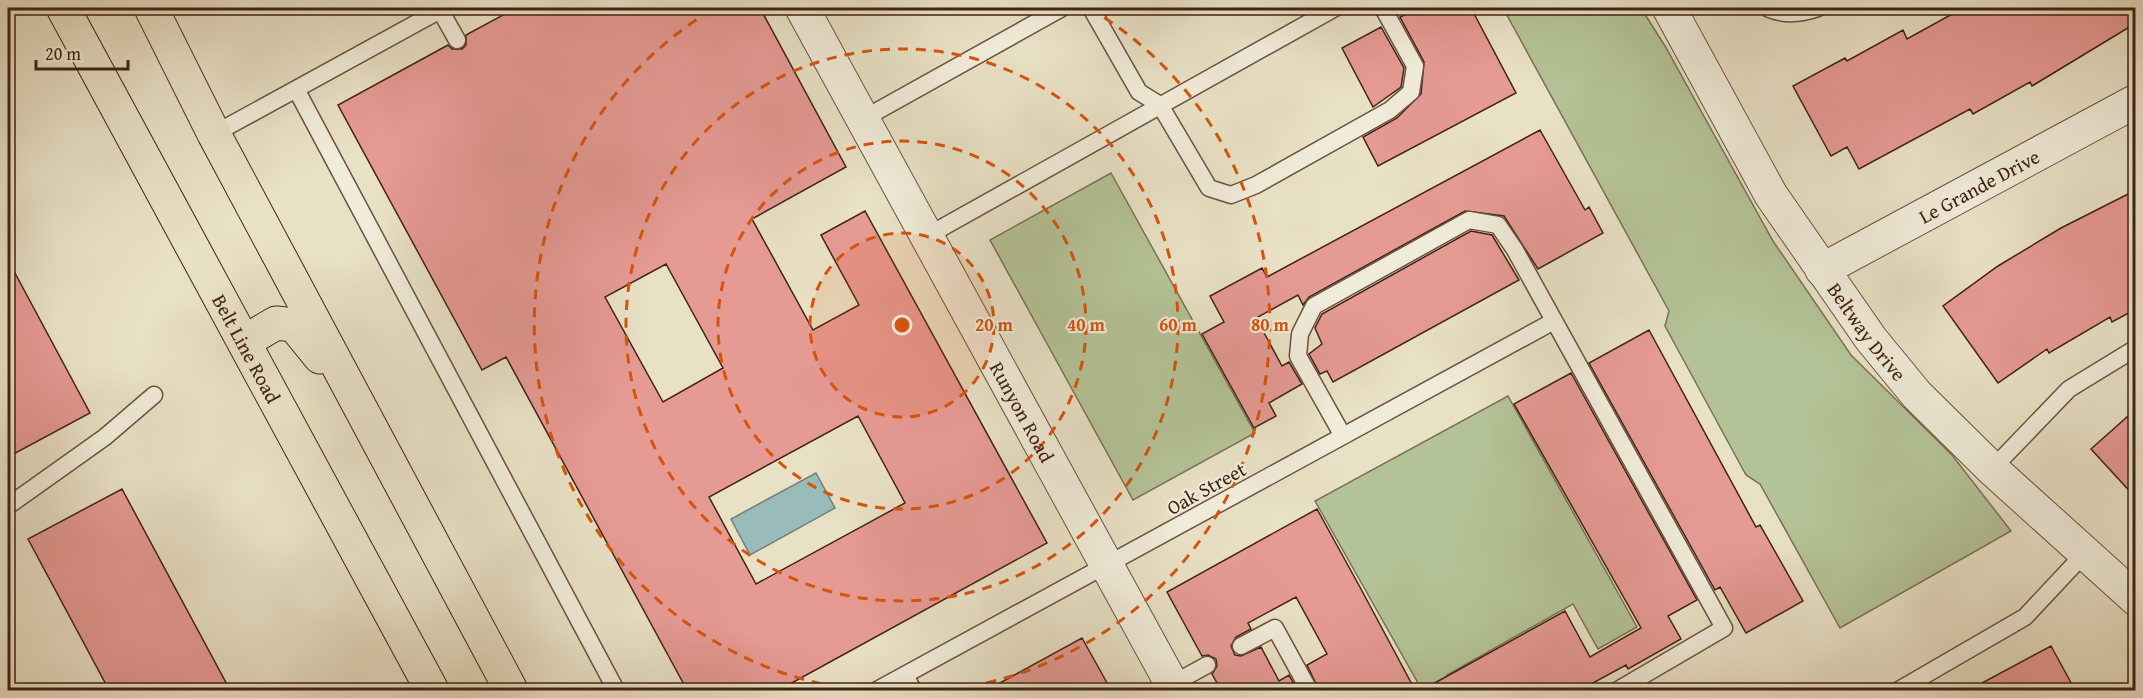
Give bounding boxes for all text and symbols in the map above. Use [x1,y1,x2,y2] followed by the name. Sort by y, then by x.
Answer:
[36,33,128,71] scale bar
[45,40,81,67] text: 20 m
[1913,141,2044,230] street label: Le Grande Drive
[1821,276,1914,387] street label: Beltway Drive
[206,289,289,408] street label: Belt Line Road
[975,311,1014,338] text: 20 m
[1067,311,1106,338] text: 40 m
[1159,311,1198,338] text: 60 m
[1251,311,1290,338] text: 80 m
[892,315,912,335] centre of rings
[983,356,1062,467] street label: Runyon Road
[1161,454,1251,522] street label: Oak Street

